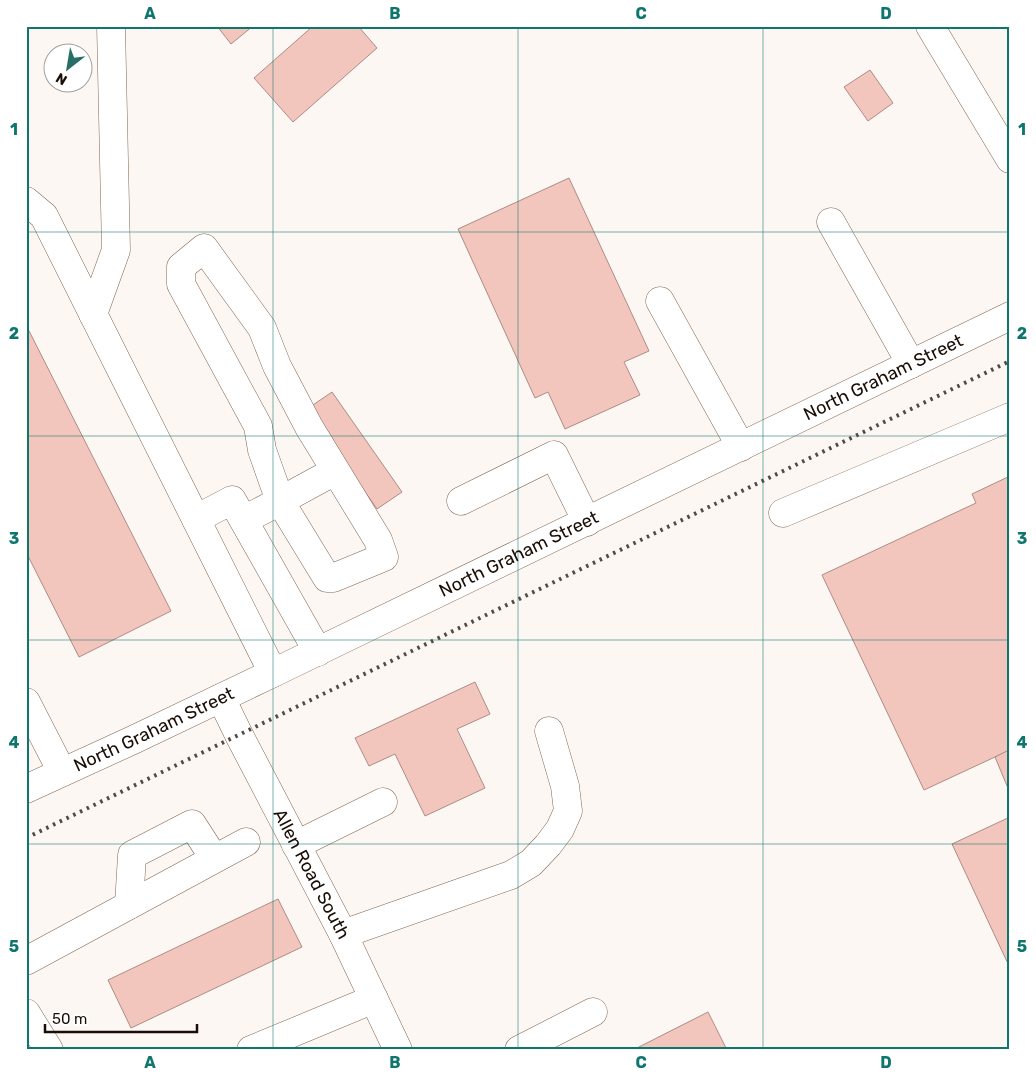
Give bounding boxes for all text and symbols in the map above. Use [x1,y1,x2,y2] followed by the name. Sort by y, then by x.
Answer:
[144,4,156,23] text: A
[389,4,401,23] text: B
[635,4,647,23] text: C
[880,4,892,23] text: D
[42,42,92,92] north arrow
[53,69,70,89] text: N
[10,120,18,139] text: 1
[1018,120,1026,139] text: 1
[9,324,19,343] text: 2
[1017,324,1027,343] text: 2
[800,329,967,425] street label: North Graham Street
[435,506,602,602] street label: North Graham Street
[9,529,19,548] text: 3
[1017,529,1027,548] text: 3
[70,682,237,777] street label: North Graham Street
[9,733,20,752] text: 4
[1017,733,1028,752] text: 4
[269,805,355,943] street label: Allen Road South
[9,937,19,956] text: 5
[1017,937,1027,956] text: 5
[45,1001,198,1033] scale bar
[52,1010,87,1028] text: 50 m
[144,1053,156,1072] text: A
[389,1053,401,1072] text: B
[635,1053,647,1072] text: C
[880,1053,892,1072] text: D

